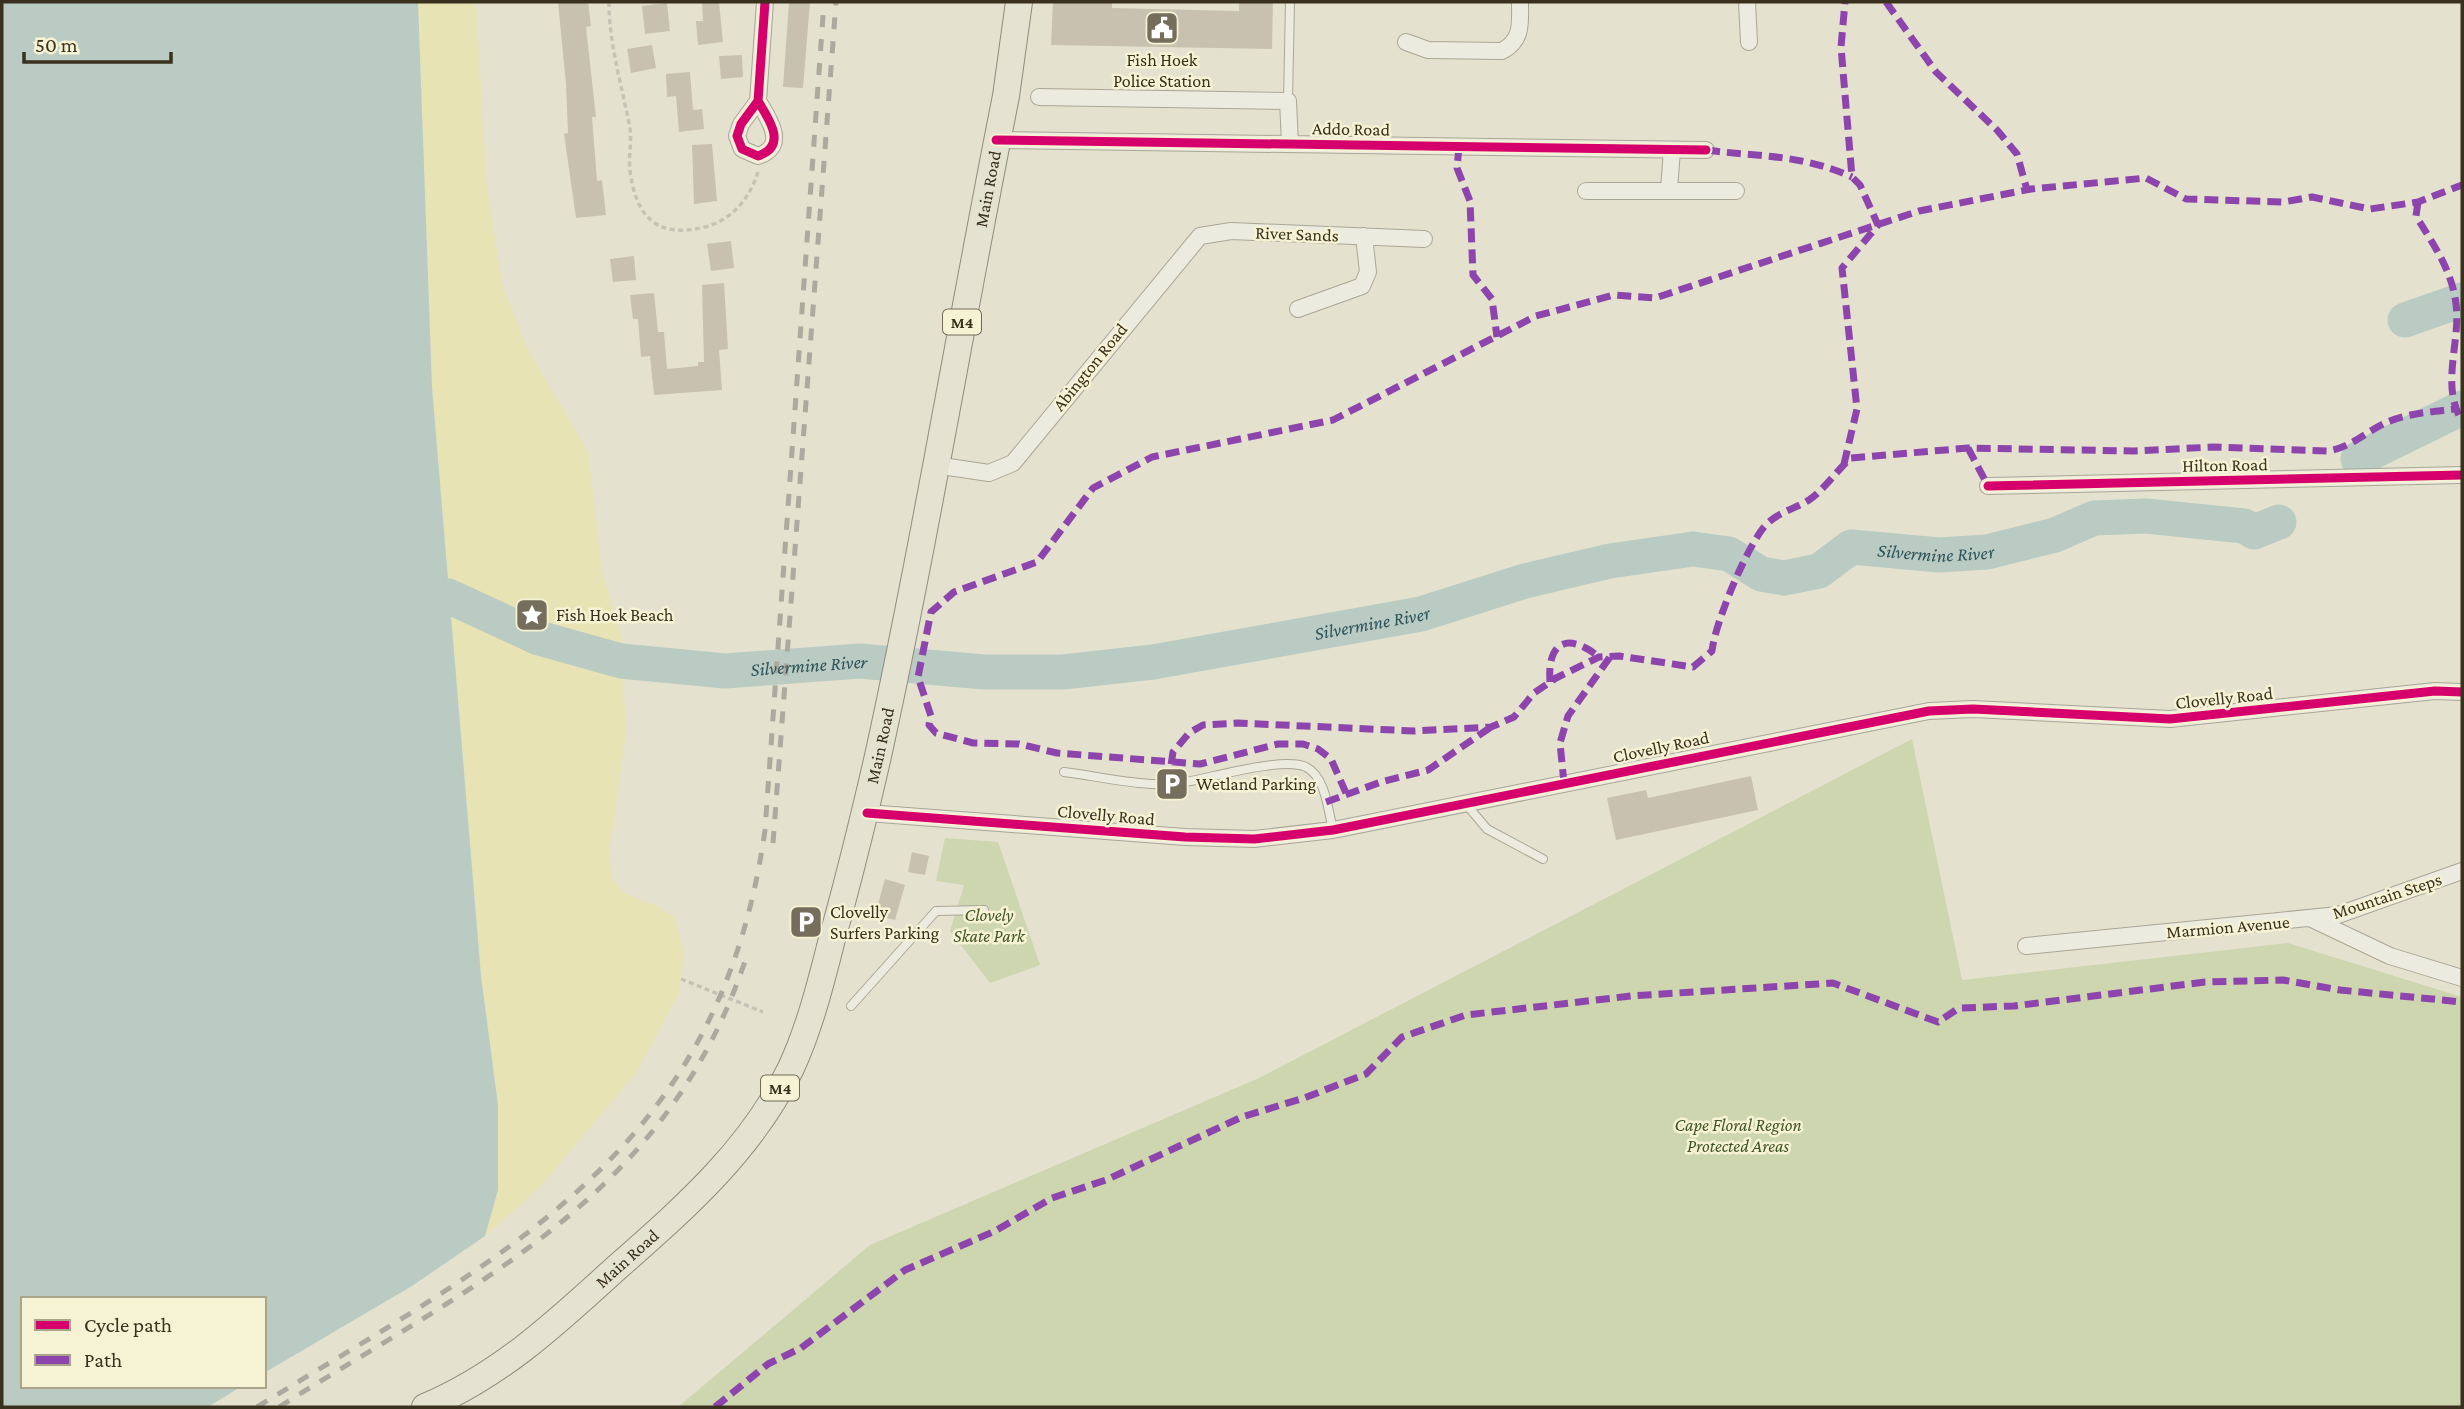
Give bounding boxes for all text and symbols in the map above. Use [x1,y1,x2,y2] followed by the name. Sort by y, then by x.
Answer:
[1143,9,1181,47] public building icon: Fish Hoek Police Station
[24,21,172,65] scale bar
[35,33,78,57] text: 50 m
[1113,50,1211,91] place label: Fish Hoek Police Station
[1312,118,1391,140] street label: Addo Road
[971,148,1005,229] street label: Main Road
[1255,223,1339,245] street label: River Sands
[943,310,981,334] road number: M4
[1049,319,1132,415] street label: Abington Road
[2182,454,2268,476] street label: Hilton Road
[1876,539,1998,566] water label: Silvermine River
[513,596,551,634] place icon: Fish Hoek Beach
[1313,601,1434,644] water label: Silvermine River
[556,605,674,625] place label: Fish Hoek Beach
[750,651,870,680] water label: Silvermine River
[2174,683,2274,713] street label: Clovelly Road
[862,705,898,786] street label: Main Road
[1611,727,1711,767] street label: Clovelly Road
[1153,765,1191,803] parking icon: Wetland Parking
[1196,774,1317,794] place label: Wetland Parking
[1056,801,1156,829] street label: Clovelly Road
[2330,869,2444,923] street label: Mountain Steps
[830,902,940,943] place label: Clovelly Surfers Parking
[787,903,825,941] parking icon: Clovelly Surfers Parking
[953,905,1026,946] park label: Clovely Skate Park
[2165,912,2291,942] street label: Marmion Avenue
[761,1076,799,1100] road number: M4
[1674,1115,1802,1156] park label: Cape Floral Region Protected Areas
[591,1225,663,1292] street label: Main Road
[21,1297,266,1388] legend
[84,1313,172,1337] text: Cycle path
[84,1348,122,1372] text: Path

